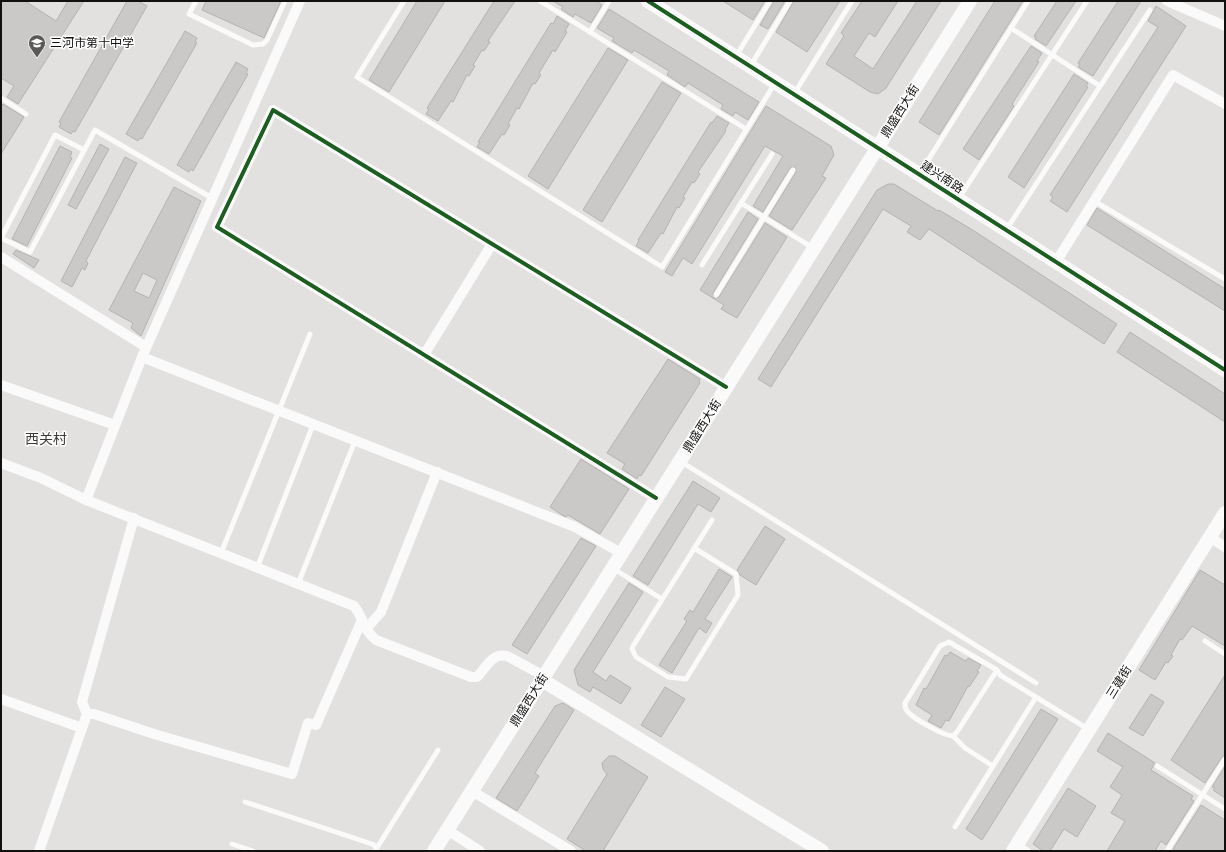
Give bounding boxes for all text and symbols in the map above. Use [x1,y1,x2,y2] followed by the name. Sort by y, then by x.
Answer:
[27,33,47,58] school or university icon: 三河市第十中学
[50,35,134,50] place label: 三河市第十中学
[877,81,922,140] street label: 鼎盛西大街
[918,157,966,196] street label: 建兴南路
[679,396,724,455] street label: 鼎盛西大街
[25,430,67,448] district label: 西关村
[1103,662,1134,701] street label: 三建街
[506,670,551,729] street label: 鼎盛西大街

